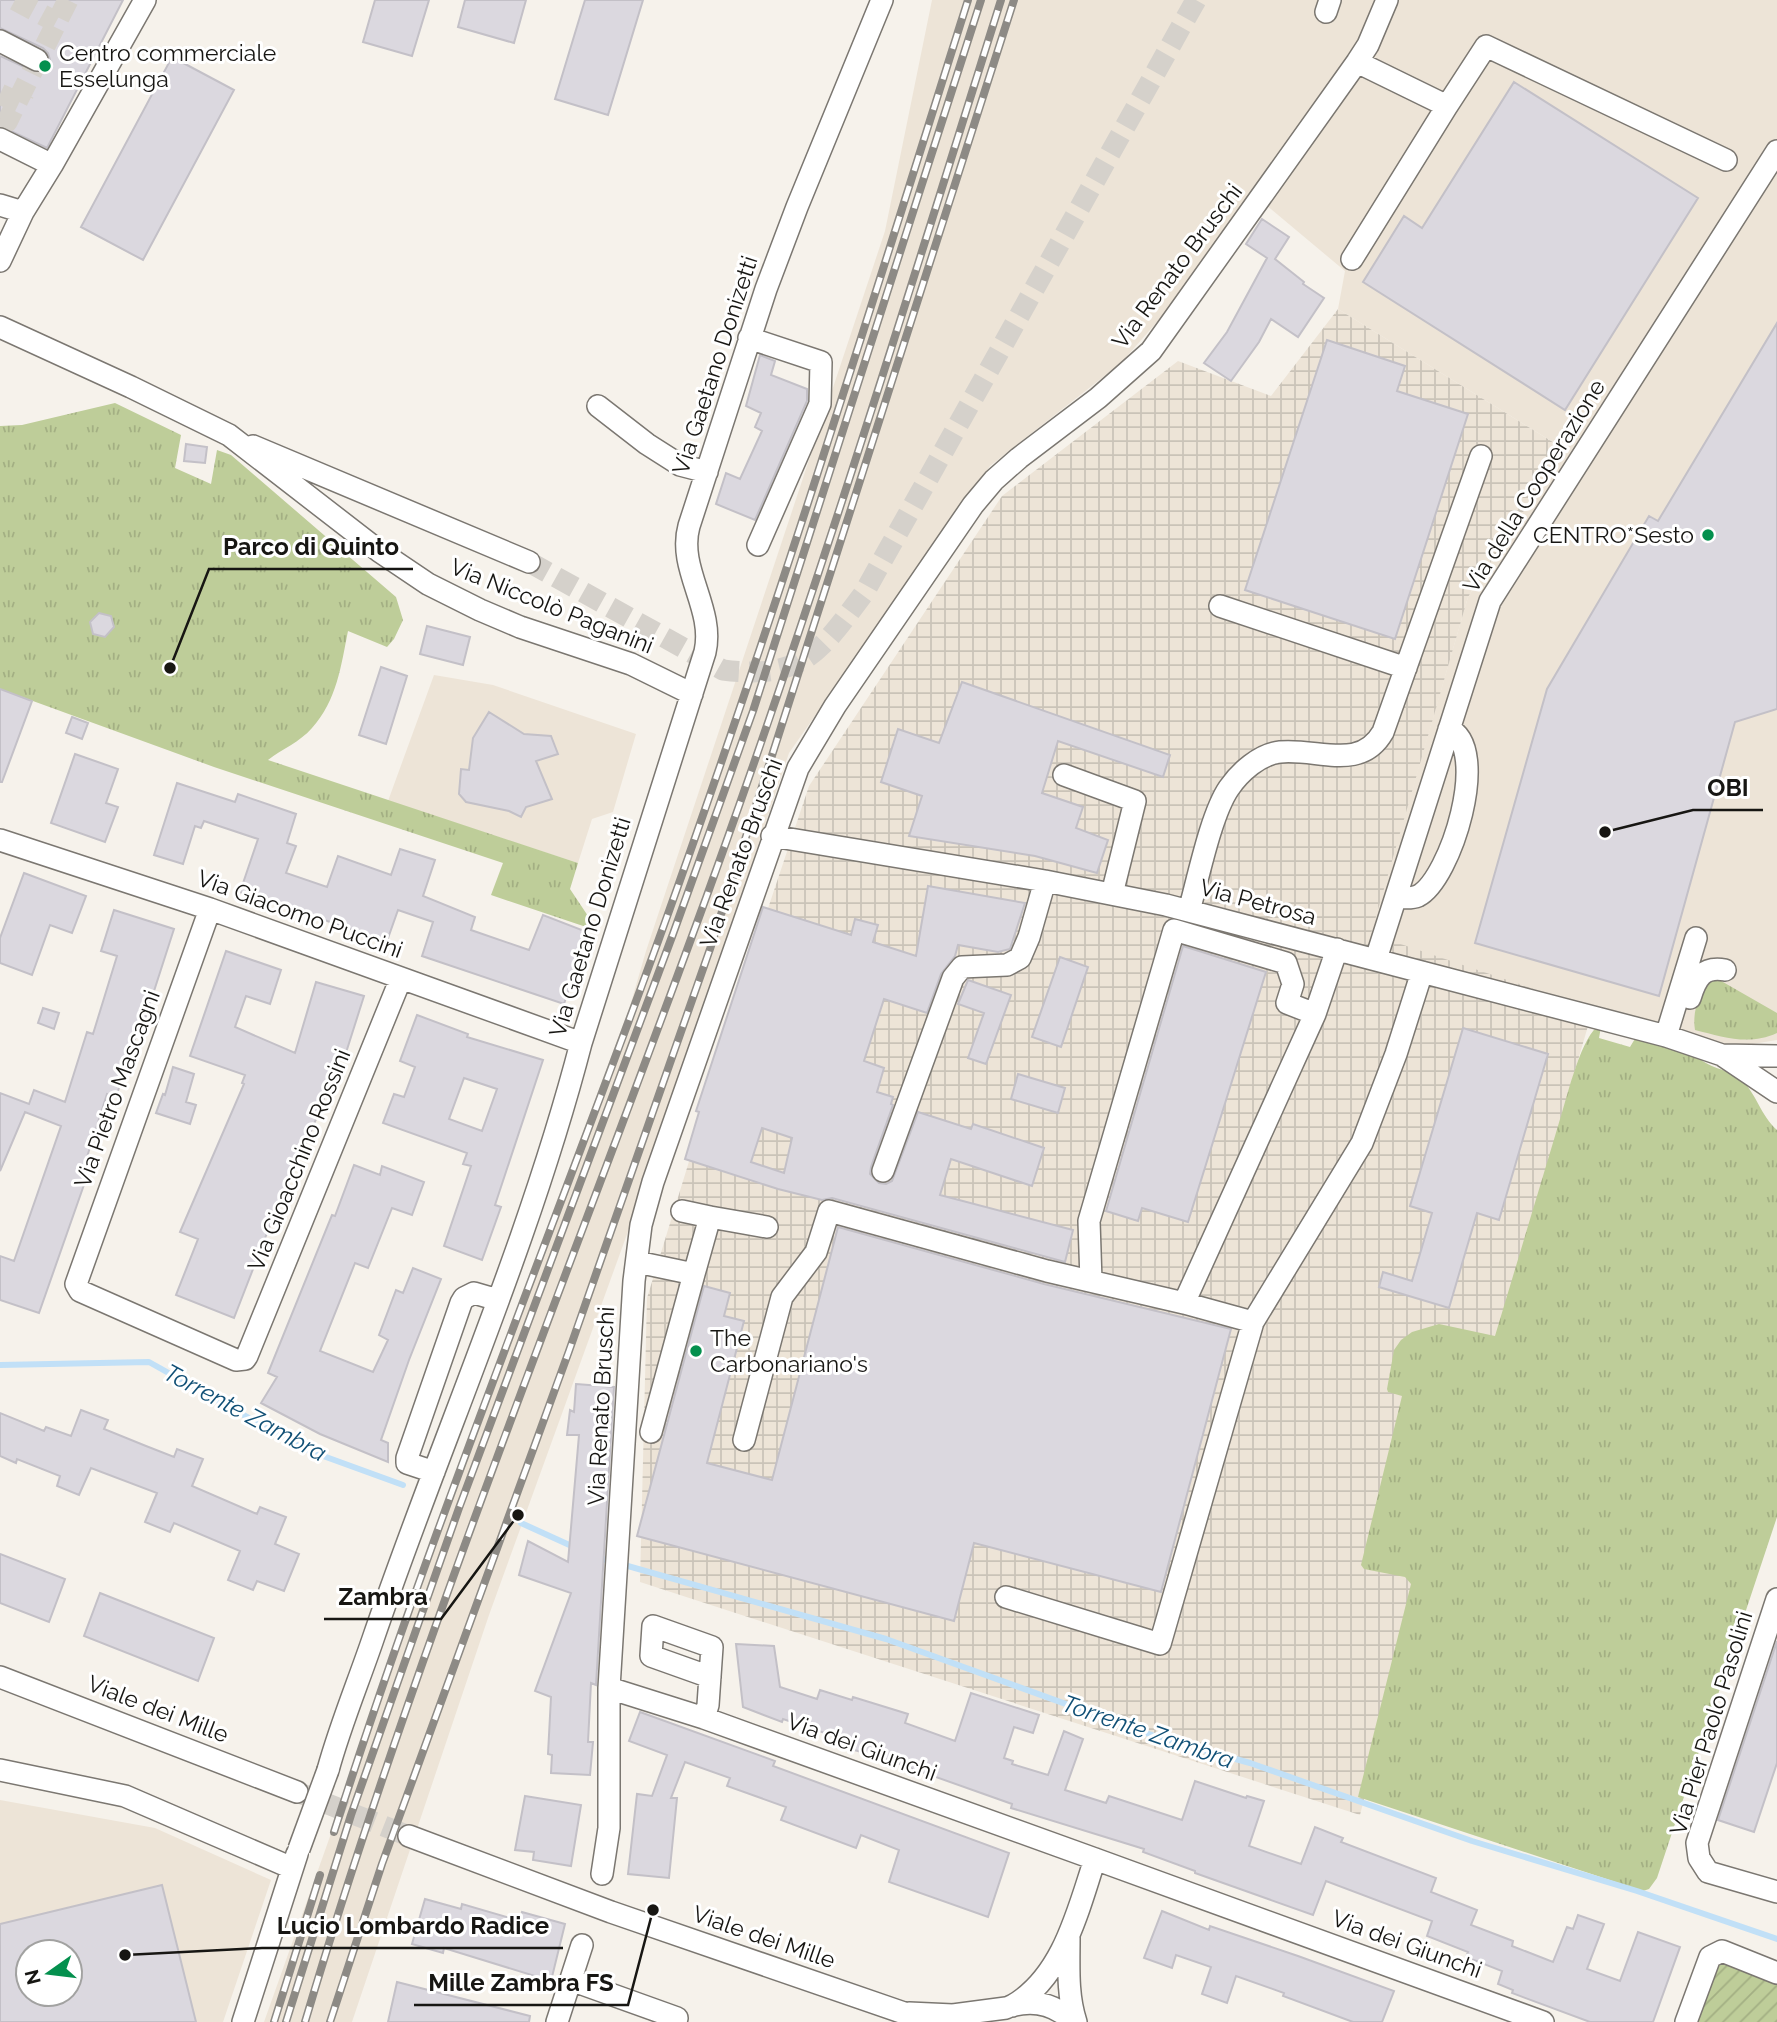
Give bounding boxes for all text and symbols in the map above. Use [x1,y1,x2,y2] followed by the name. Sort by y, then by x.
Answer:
[59,39,276,92] place label: Centro commerciale Esselunga
[37,58,53,74] marker: Centro commerciale Esselunga
[1106,178,1247,353] street label: Via Renato Bruschi
[666,252,763,477] street label: Via Gaetano Donizetti
[1457,374,1610,597] street label: Via della Cooperazione
[1533,521,1694,548] place label: CENTRO*Sesto
[209,524,413,569] callout: Parco di Quinto
[1700,527,1716,543] marker: CENTRO*Sesto
[223,532,399,561] text: Parco di Quinto
[447,552,658,659] street label: Via Niccolò Paganini
[694,755,787,951] street label: Via Renato Bruschi
[1693,765,1763,810] callout: OBI
[1707,773,1749,802] text: OBI
[543,814,636,1040] street label: Via Gaetano Donizetti
[194,864,407,963] street label: Via Giacomo Puccini
[1197,873,1319,930] street label: Via Petrosa
[68,986,165,1191] street label: Via Pietro Mascagni
[242,1045,355,1275] street label: Via Gioacchino Rossini
[582,1306,619,1506] street label: Via Renato Bruschi
[710,1324,868,1377] place label: The Carbonariano's
[688,1343,704,1359] marker: The Carbonariano's
[159,1358,331,1468] water label: Torrente Zambra
[324,1574,441,1619] callout: Zambra
[338,1582,428,1611] text: Zambra
[1664,1608,1757,1838] street label: Via Pier Paolo Pasolini
[84,1669,232,1748] street label: Viale dei Mille
[1058,1689,1238,1774] water label: Torrente Zambra
[784,1707,941,1786] street label: Via dei Giunchi
[689,1900,839,1973] street label: Viale dei Mille
[262,1903,563,1948] callout: Lucio Lombardo Radice
[1329,1904,1486,1983] street label: Via dei Giunchi
[277,1911,549,1940] text: Lucio Lombardo Radice
[14,1938,84,2008] north arrow
[414,1960,628,2005] callout: Mille Zambra FS
[20,1967,45,1987] text: N
[428,1968,614,1997] text: Mille Zambra FS

